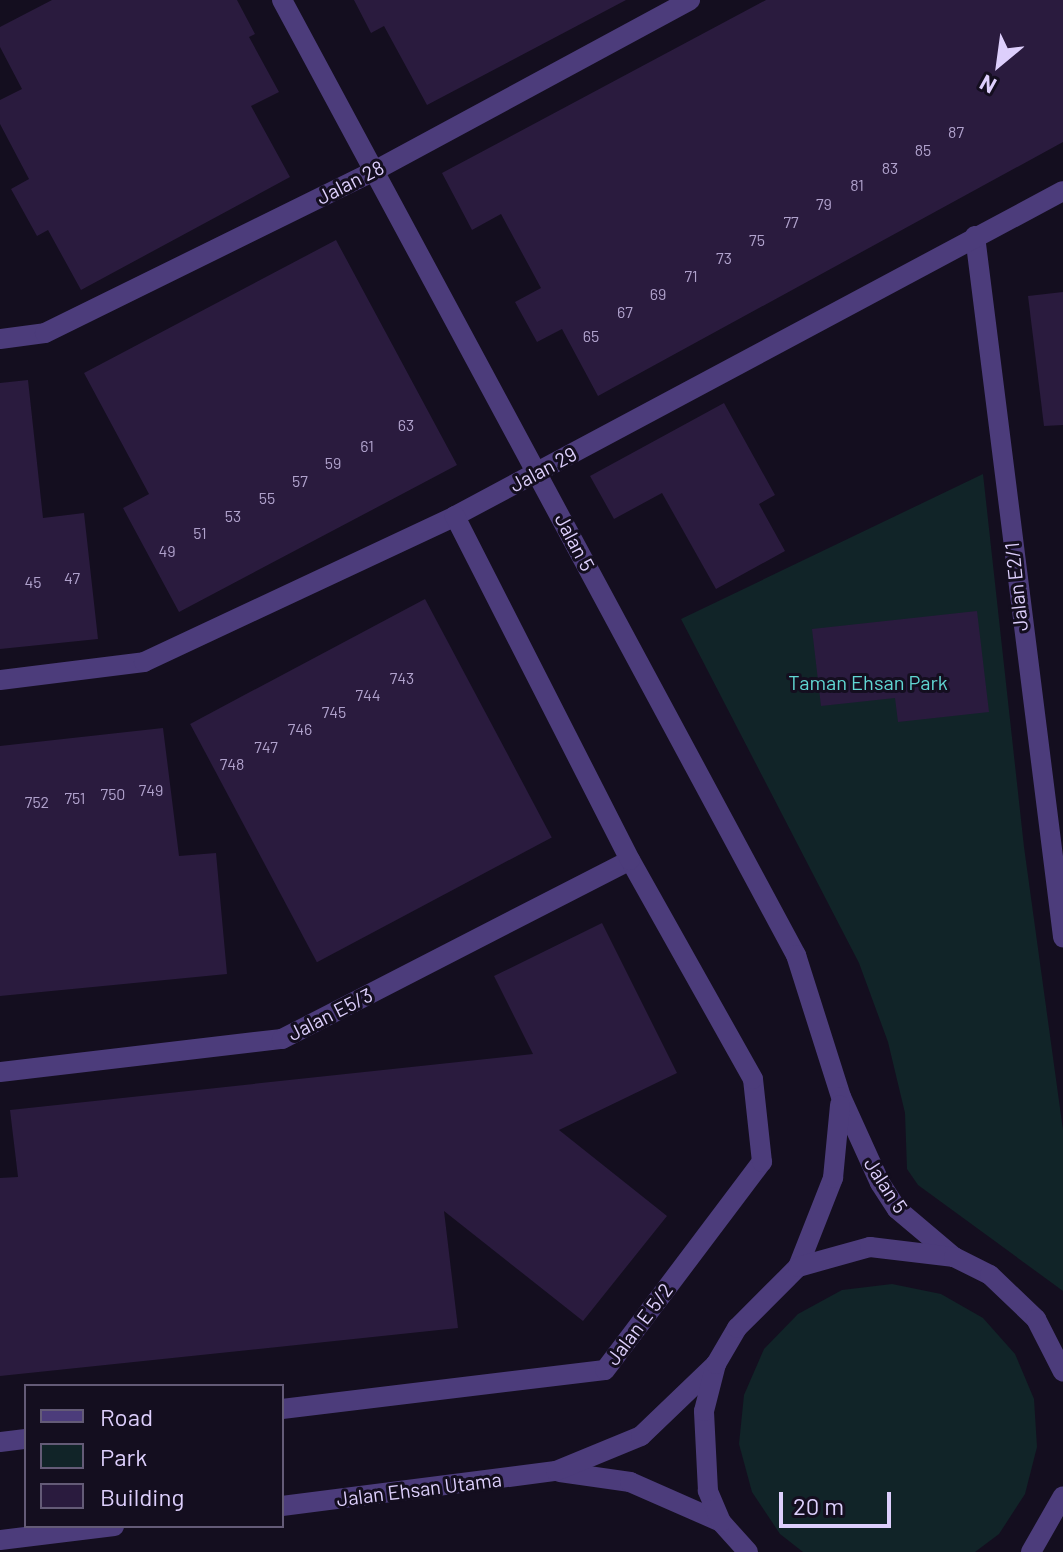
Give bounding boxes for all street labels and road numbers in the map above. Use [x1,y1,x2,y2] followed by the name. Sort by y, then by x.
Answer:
[312,155,388,209] street label: Jalan 28
[505,441,581,497] street label: Jalan 29
[550,509,600,575] street label: Jalan 5
[999,541,1033,633] street label: Jalan E2/1
[284,982,376,1046] street label: Jalan E5/3
[859,1153,913,1217] street label: Jalan 5
[600,1278,678,1370] street label: Jalan E 5/2
[335,1467,503,1511] street label: Jalan Ehsan Utama

